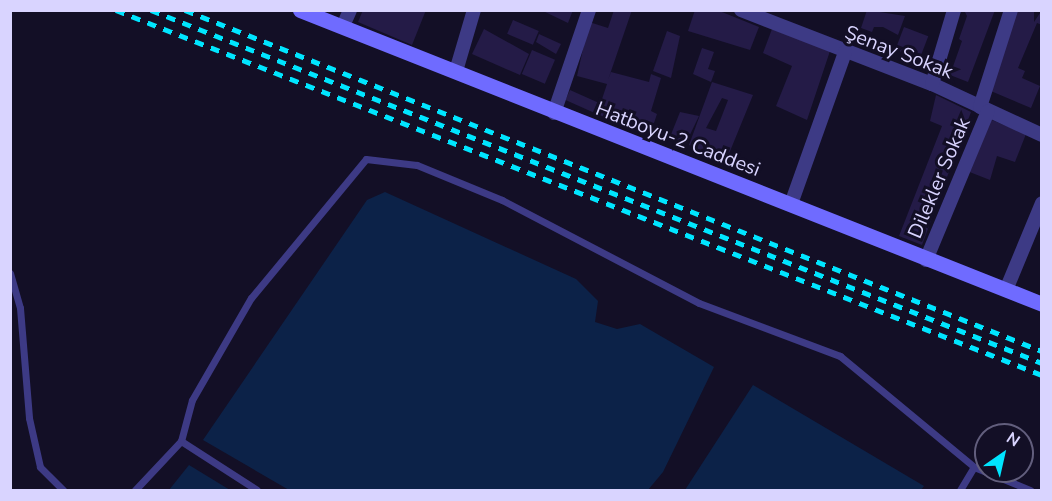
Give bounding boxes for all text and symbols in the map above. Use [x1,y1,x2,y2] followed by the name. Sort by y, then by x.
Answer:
[841,20,957,84] street label: Şenay Sokak
[592,97,764,181] street label: Hatboyu-2 Caddesi
[903,114,975,242] street label: Dilekler Sokak
[974,423,1034,483] north arrow
[1002,427,1024,452] text: N

